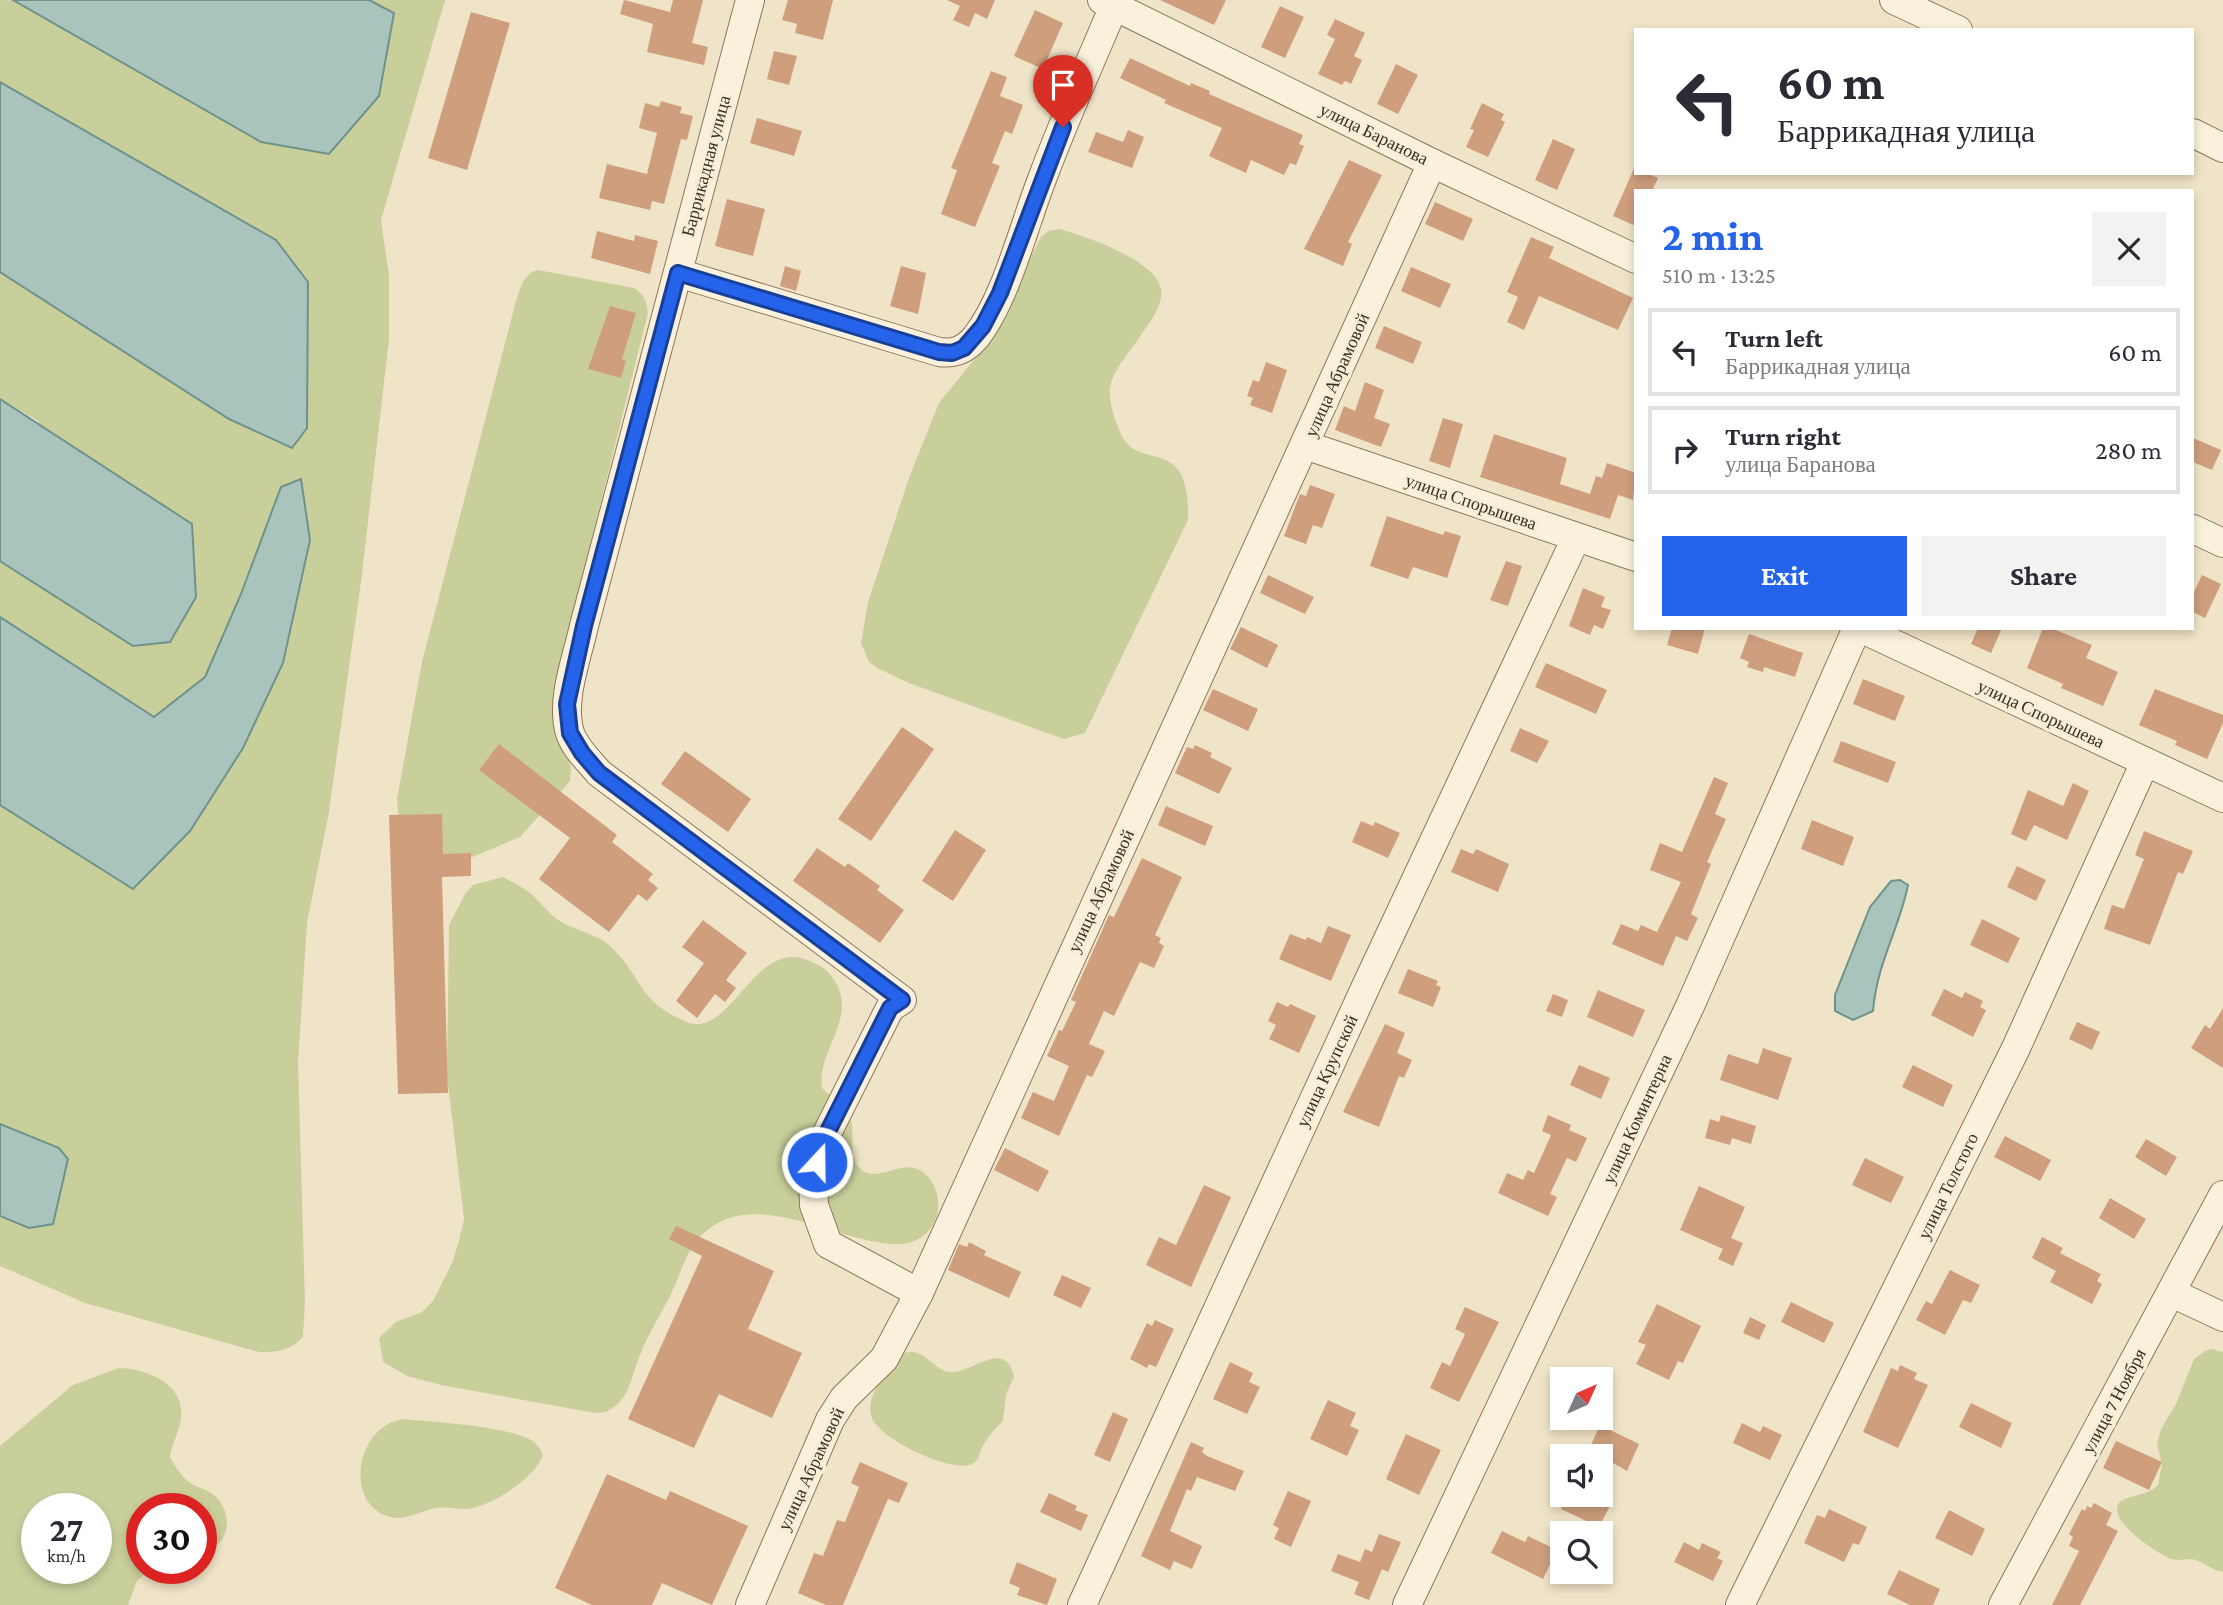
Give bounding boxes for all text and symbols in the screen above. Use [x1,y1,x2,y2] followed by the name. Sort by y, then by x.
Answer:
[1033,55,1093,127] pin
[1777,55,1884,110] text: 60 m
[1662,56,1753,147] icon: left
[1044,66,1082,104] icon: arrive
[678,93,734,239] street label: Баррикадная улица
[1317,99,1431,169] street label: улица Баранова
[1777,113,2035,149] text: Баррикадная улица
[1662,212,1763,259] text: 2 min
[2092,212,2166,286] button: close
[1662,262,1776,288] text: 510 m · 13:25
[1301,310,1373,440] street label: улица Абрамовой
[1725,324,1823,353] text: Turn left
[1666,333,1704,371] icon: left
[2108,338,2162,367] text: 60 m
[1725,353,1911,379] text: Баррикадная улица
[1725,422,1841,451] text: Turn right
[1666,431,1704,469] icon: right
[2095,436,2162,465] text: 280 m
[1725,451,1876,477] text: улица Баранова
[1403,470,1539,534] street label: улица Спорышева
[1662,536,1907,616] button: Exit
[1921,536,2166,616] button: Share
[1974,676,2108,752] street label: улица Спорышева
[1064,826,1138,956] street label: улица Абрамовой
[1292,1011,1362,1130] street label: улица Крупской
[1598,1051,1676,1187] street label: улица Коминтерна
[780,1125,854,1199] position arrow
[1914,1130,1982,1242] street label: улица Толстого
[2078,1345,2150,1457] street label: улица 7 Ноября
[1550,1367,1614,1430] north arrow
[1550,1367,1613,1584] map controls
[774,1404,848,1534] street label: улица Абрамовой
[1550,1444,1613,1507] button: sound
[126,1493,217,1584] speed limit sign: 30
[50,1510,83,1549] text: 27
[1550,1521,1613,1584] button: search
[47,1546,86,1566] text: km/h

